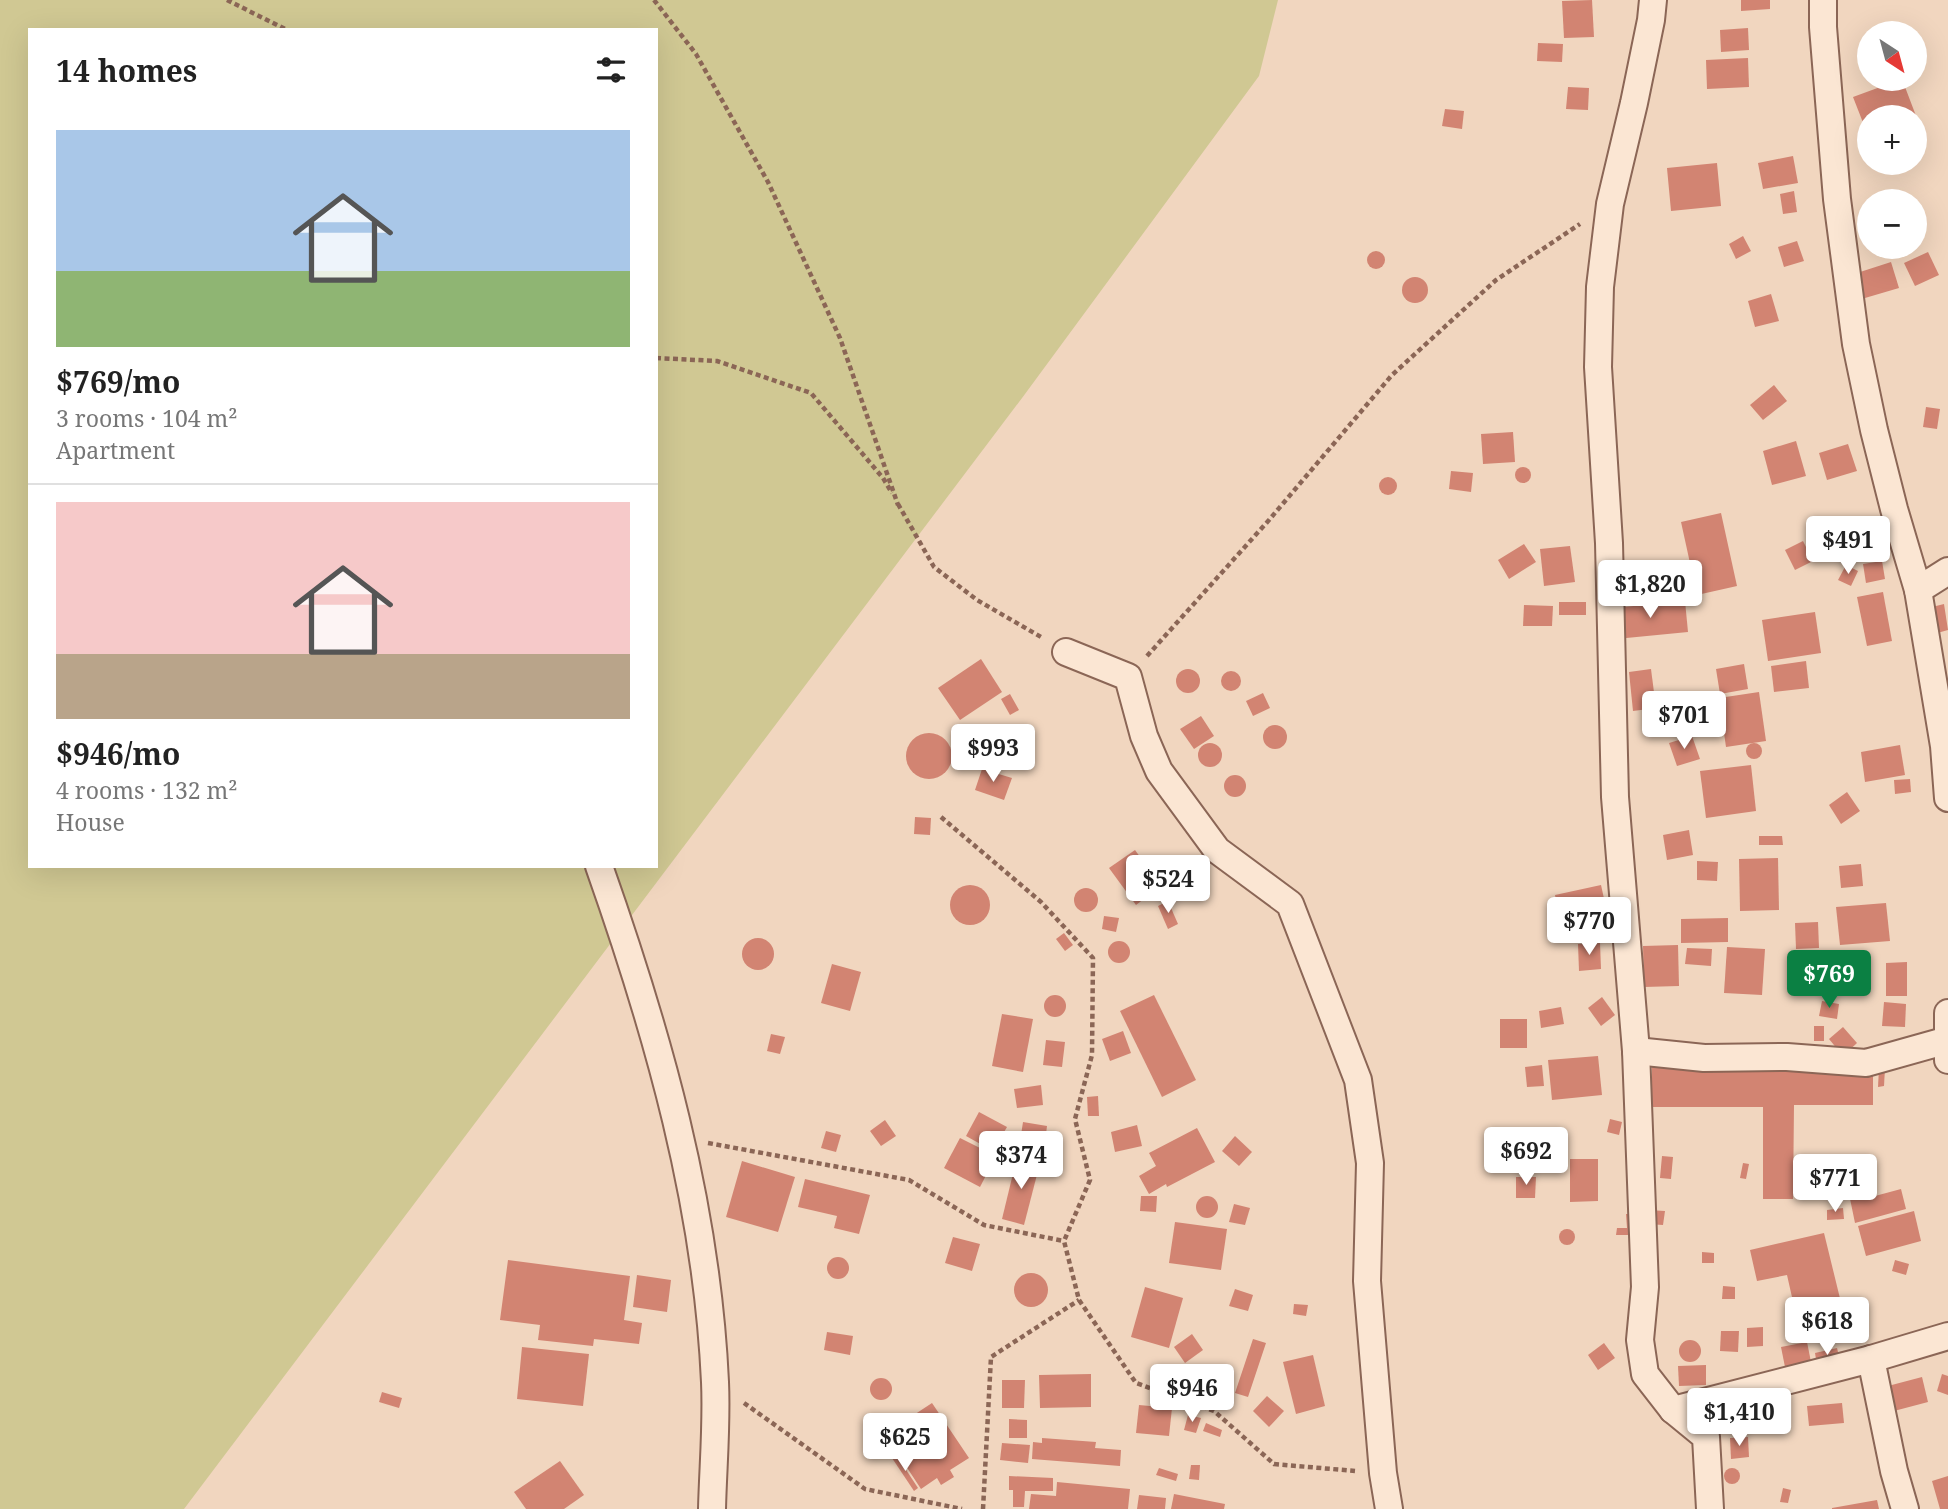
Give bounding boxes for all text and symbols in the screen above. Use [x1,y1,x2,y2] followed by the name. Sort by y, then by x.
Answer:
[1857,21,1927,91] north arrow
[1857,21,1927,259] map controls
[56,50,197,91] text: 14 homes
[592,51,630,89] icon: filters
[1857,105,1927,175] button: +
[280,175,406,301] icon: home
[1857,189,1927,259] button: −
[56,361,180,402] text: $769/mo
[56,402,238,434] text: 3 rooms · 104 m²
[56,434,175,466] text: Apartment
[1807,516,1889,576] pin: $491
[1822,523,1874,555] text: $491
[280,547,406,673] icon: home
[1593,560,1707,620] pin: $1,820
[1614,567,1686,599] text: $1,820
[1643,692,1725,751] pin: $701
[1658,698,1710,730] text: $701
[952,724,1034,784] pin: $993
[967,731,1019,763] text: $993
[56,733,180,774] text: $946/mo
[56,774,238,806] text: 4 rooms · 132 m²
[56,806,125,838] text: House
[1127,856,1209,915] pin: $524
[1142,862,1194,894] text: $524
[1548,898,1630,957] pin: $770
[1563,904,1615,936] text: $770
[1788,950,1870,1010] pin: $769
[1803,957,1855,989] text: $769
[1485,1128,1567,1187] pin: $692
[980,1132,1062,1191] pin: $374
[1500,1134,1552,1166] text: $692
[995,1138,1047,1170] text: $374
[1794,1154,1876,1214] pin: $771
[1809,1161,1861,1193] text: $771
[1786,1298,1868,1357] pin: $618
[1801,1304,1853,1336] text: $618
[1151,1364,1233,1424] pin: $946
[1166,1371,1218,1403] text: $946
[1682,1388,1796,1448] pin: $1,410
[1703,1395,1775,1427] text: $1,410
[864,1414,946,1473] pin: $625
[879,1420,931,1452] text: $625

